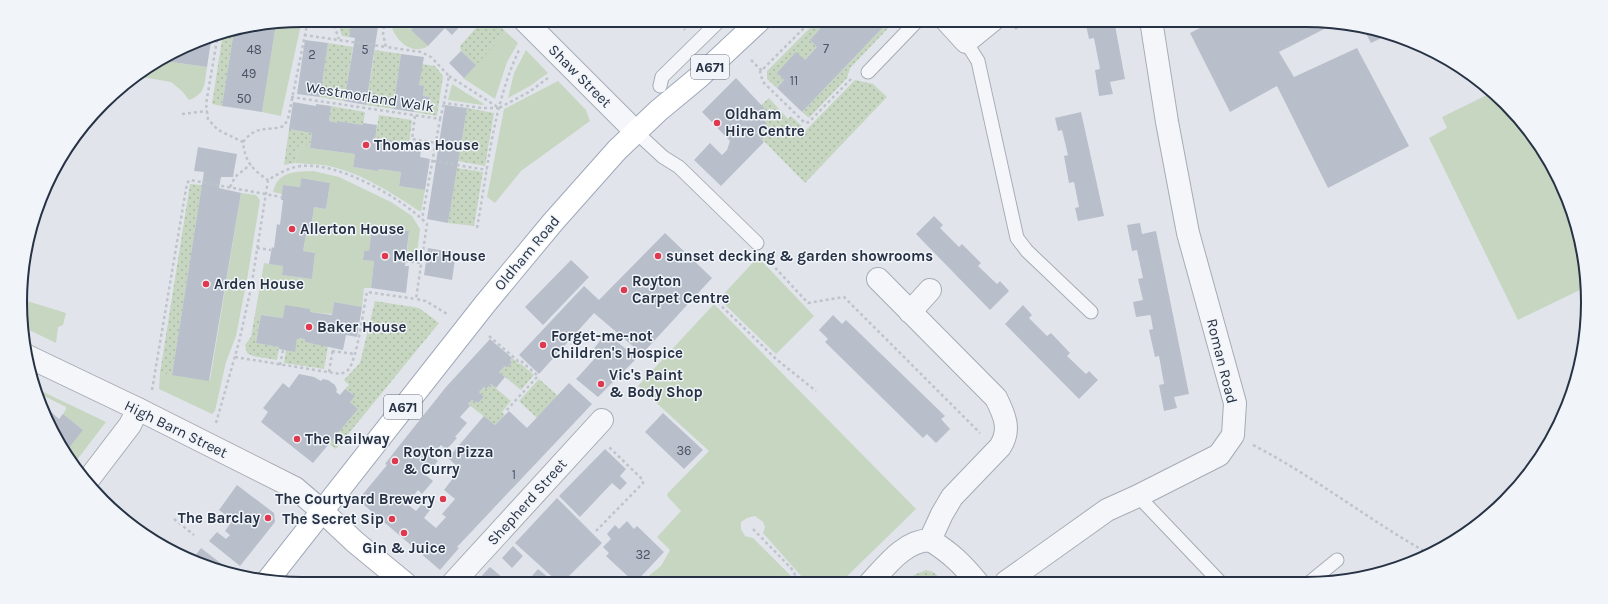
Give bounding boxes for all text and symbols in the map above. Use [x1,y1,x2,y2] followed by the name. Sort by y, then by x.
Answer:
[545,41,616,112] street label: Shaw Street
[823,41,829,56] house number: 7
[246,42,262,57] house number: 48
[361,42,369,57] house number: 5
[308,47,316,62] house number: 2
[691,55,729,79] road number: A671
[242,66,256,81] house number: 49
[790,73,798,88] house number: 11
[305,78,435,116] street label: Westmorland Walk
[236,91,252,106] house number: 50
[725,105,805,140] place label: Oldham Hire Centre
[712,118,722,128] marker: Oldham Hire Centre
[374,136,479,154] place label: Thomas House
[361,140,371,150] marker: Thomas House
[490,212,564,294] street label: Oldham Road
[300,220,404,238] place label: Allerton House
[287,224,297,234] marker: Allerton House
[393,247,486,265] place label: Mellor House
[666,247,933,265] place label: sunset decking & garden showrooms
[380,251,390,261] marker: Mellor House
[653,251,663,261] marker: sunset decking & garden showrooms
[632,272,730,307] place label: Royton Carpet Centre
[214,275,304,293] place label: Arden House
[201,279,211,289] marker: Arden House
[619,285,629,295] marker: Royton Carpet Centre
[1203,317,1241,405] street label: Roman Road
[317,318,406,336] place label: Baker House
[304,322,314,332] marker: Baker House
[551,327,683,362] place label: Forget-me-not Children's Hospice
[538,340,548,350] marker: Forget-me-not Children's Hospice
[609,366,703,401] place label: Vic's Paint & Body Shop
[596,379,606,389] marker: Vic's Paint & Body Shop
[384,395,422,419] road number: A671
[122,396,231,462] street label: High Barn Street
[305,430,390,448] place label: The Railway
[292,434,302,444] marker: The Railway
[403,443,494,478] place label: Royton Pizza & Curry
[676,443,692,458] house number: 36
[483,455,571,549] street label: Shepherd Street
[390,456,400,466] marker: Royton Pizza & Curry
[512,467,516,482] house number: 1
[275,490,435,508] place label: The Courtyard Brewery
[438,494,448,504] marker: The Courtyard Brewery
[178,509,260,527] place label: The Barclay
[282,510,384,528] place label: The Secret Sip
[263,513,273,523] marker: The Barclay
[387,514,397,524] marker: The Secret Sip
[399,528,409,538] marker: Gin & Juice
[362,539,446,557] place label: Gin & Juice
[635,547,651,562] house number: 32

